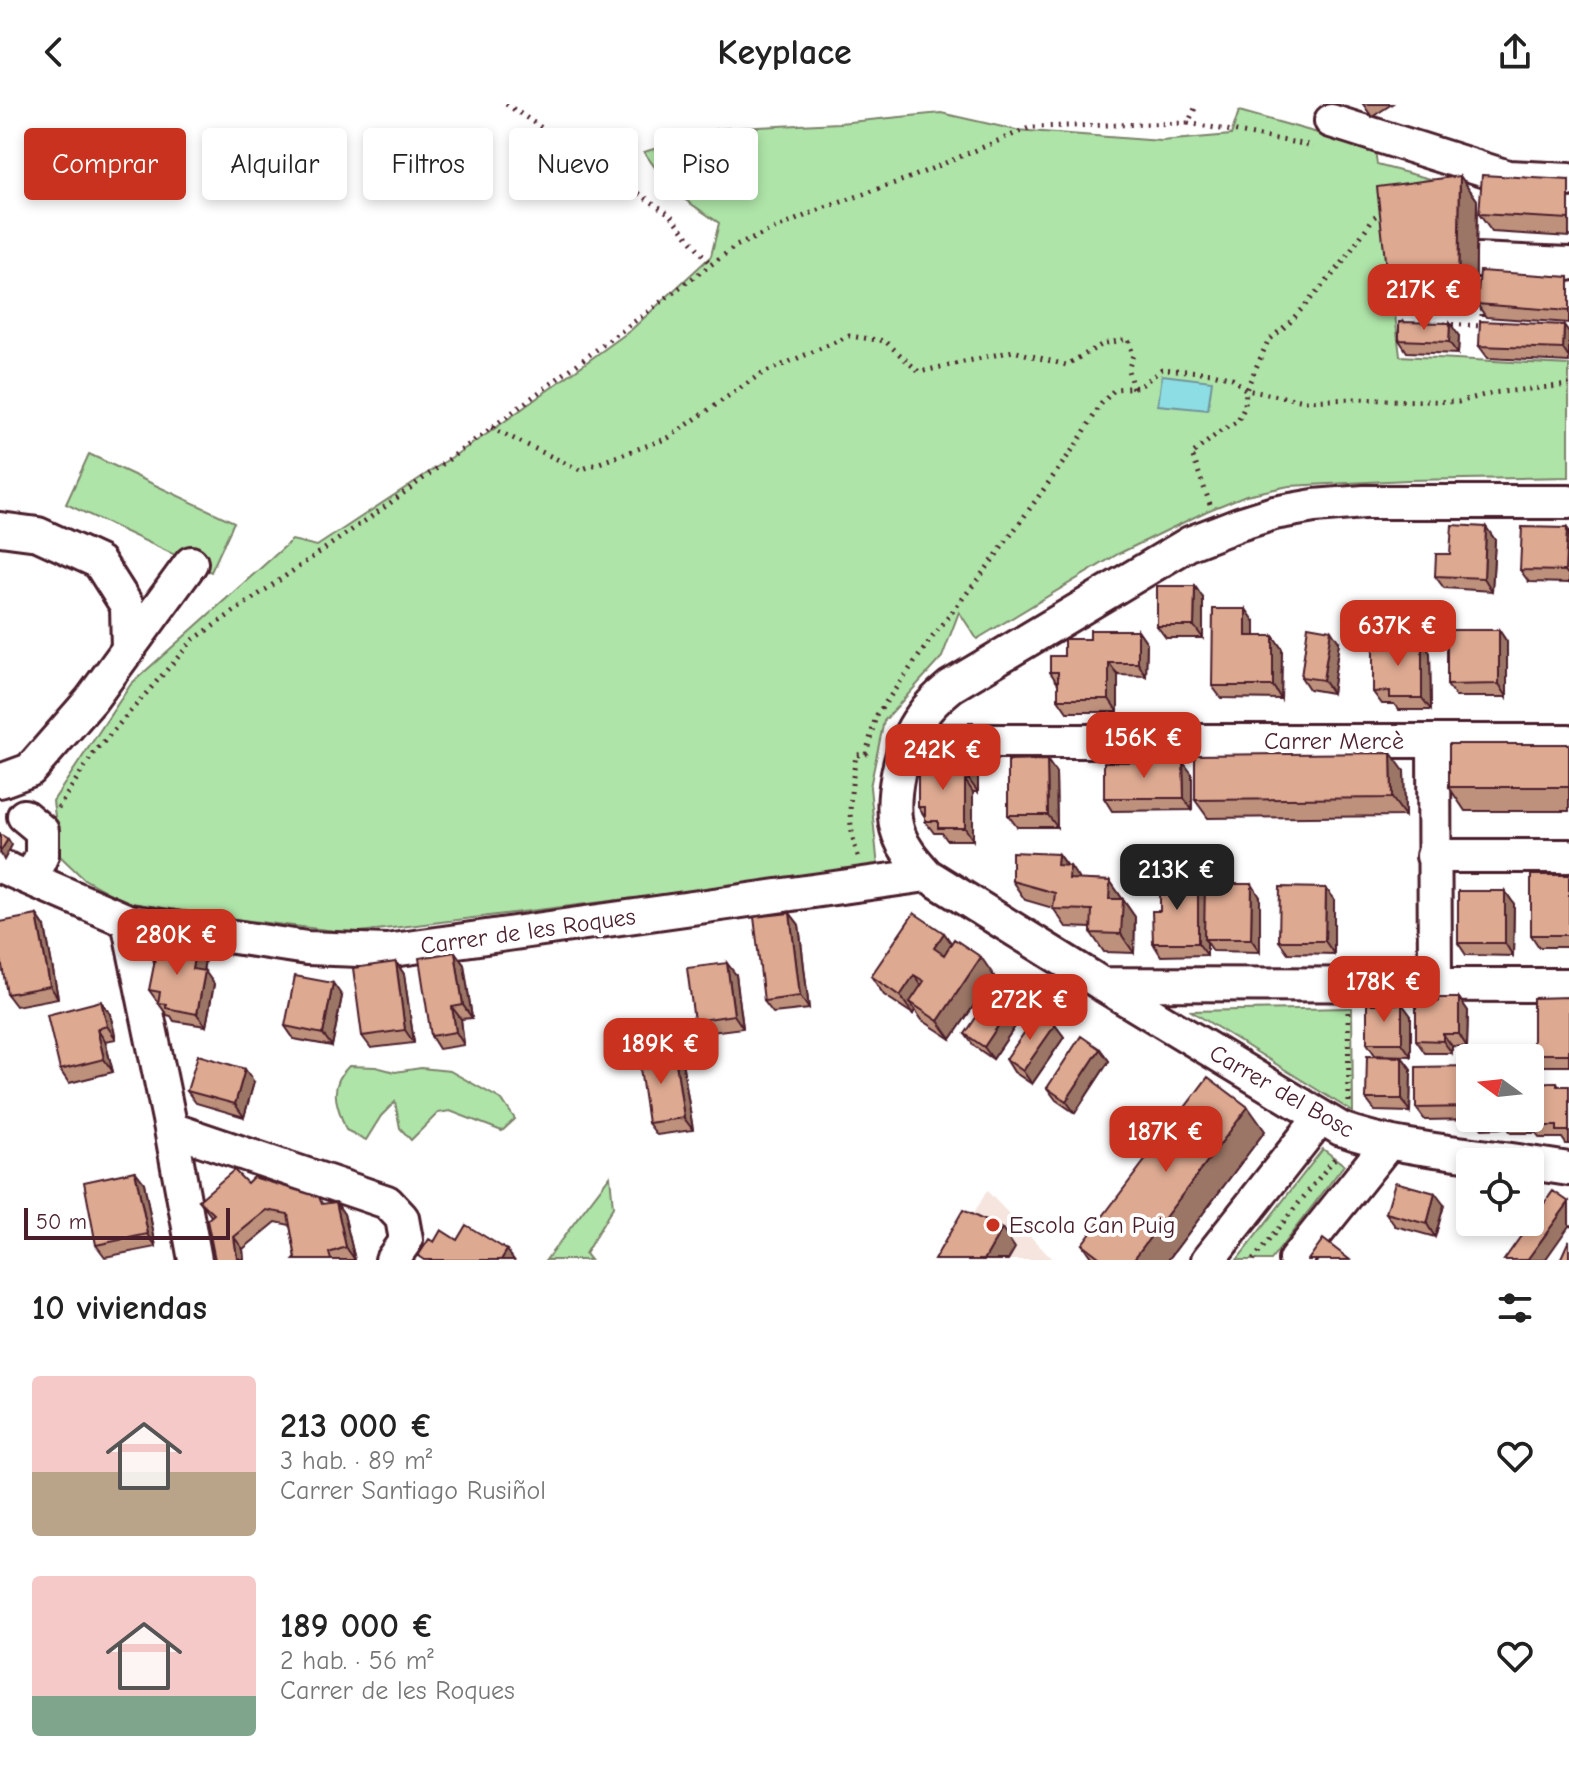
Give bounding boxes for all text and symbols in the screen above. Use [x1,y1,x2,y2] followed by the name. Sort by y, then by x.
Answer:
[32,30,76,74] icon: back
[1493,30,1537,74] icon: share
[717,32,852,73] text: Keyplace
[24,128,186,200] chip: Comprar
[202,128,347,200] chip: Alquilar
[363,128,493,200] chip: Filtros
[509,128,638,200] chip: Nuevo
[654,128,758,200] chip: Piso
[1359,264,1489,332] pin: 217K €
[1386,275,1462,305] text: 217K €
[1333,600,1463,668] pin: 637K €
[1358,611,1438,641] text: 637K €
[1079,712,1209,780] pin: 156K €
[1104,723,1184,753] text: 156K €
[878,724,1008,792] pin: 242K €
[1264,727,1404,755] street label: Carrer Mercè
[903,735,983,765] text: 242K €
[1112,844,1242,912] pin: 213K €
[1138,855,1216,885] text: 213K €
[419,902,637,960] street label: Carrer de les Roques
[112,909,242,977] pin: 280K €
[136,920,218,950] text: 280K €
[1319,956,1449,1024] pin: 178K €
[1346,967,1422,997] text: 178K €
[965,974,1095,1042] pin: 272K €
[990,985,1070,1015] text: 272K €
[596,1018,726,1086] pin: 189K €
[622,1029,700,1059] text: 189K €
[1205,1038,1359,1144] street label: Carrer del Bosc
[1456,1044,1544,1132] north arrow
[1456,1044,1544,1236] map controls
[1101,1106,1231,1174] pin: 187K €
[1127,1117,1205,1147] text: 187K €
[1456,1148,1544,1236] button: locate
[24,1204,230,1240] scale bar
[36,1209,87,1235] text: 50 m
[1009,1211,1176,1239] place label: Escola Can Puig
[984,1216,1002,1234] marker: Escola Can Puig
[1493,1286,1537,1330] icon: filters
[32,1288,207,1328] text: 10 viviendas
[280,1406,433,1446] text: 213 000 €
[96,1408,192,1504] icon: home
[1493,1434,1537,1478] icon: heart
[280,1446,432,1476] text: 3 hab. · 89 m²
[280,1476,546,1506] text: Carrer Santiago Rusiñol
[280,1606,435,1646] text: 189 000 €
[96,1608,192,1704] icon: home
[1493,1634,1537,1678] icon: heart
[280,1646,434,1676] text: 2 hab. · 56 m²
[280,1676,515,1706] text: Carrer de les Roques

